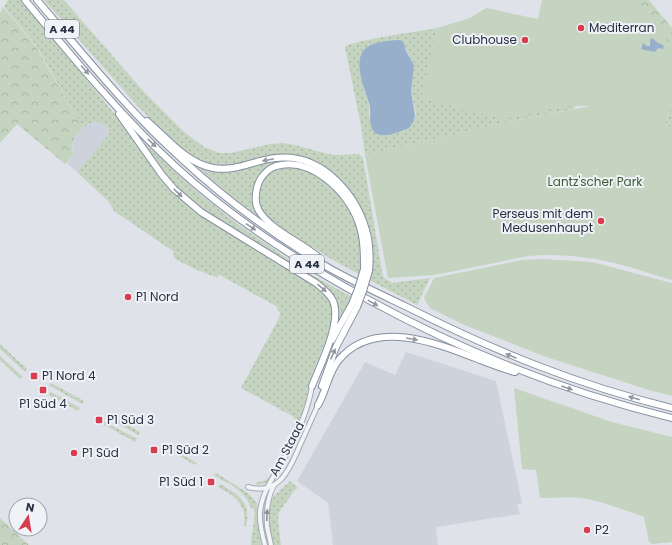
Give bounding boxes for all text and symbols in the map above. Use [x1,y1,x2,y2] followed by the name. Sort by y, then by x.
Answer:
[589,19,654,36] place label: Mediterran
[45,20,79,38] road number: A 44
[576,23,586,33] marker: Mediterran
[452,31,517,48] place label: Clubhouse
[520,35,530,45] marker: Clubhouse
[80,65,89,75] one-way arrow
[147,138,157,148] one-way arrow
[261,157,274,163] one-way arrow
[548,173,643,190] park label: Lantz'scher Park
[173,188,183,198] one-way arrow
[492,205,593,236] place label: Perseus mit dem Medusenhaupt
[596,216,606,226] marker: Perseus mit dem Medusenhaupt
[246,223,256,231] one-way arrow
[290,255,324,273] road number: A 44
[316,283,327,292] one-way arrow
[136,288,179,305] place label: P1 Nord
[123,292,133,302] marker: P1 Nord
[368,299,379,306] one-way arrow
[405,336,418,342] one-way arrow
[330,349,336,360] one-way arrow
[505,352,517,358] one-way arrow
[42,367,96,384] place label: P1 Nord 4
[29,371,39,381] marker: P1 Nord 4
[38,385,48,395] marker: P1 Süd 4
[562,385,574,391] one-way arrow
[19,395,67,412] place label: P1 Süd 4
[628,395,640,401] one-way arrow
[107,411,154,428] place label: P1 Süd 3
[94,415,104,425] marker: P1 Süd 3
[265,419,308,479] street label: Am Staad
[162,441,209,458] place label: P1 Süd 2
[82,444,119,461] place label: P1 Süd
[149,445,159,455] marker: P1 Süd 2
[69,448,79,458] marker: P1 Süd
[159,473,203,490] place label: P1 Süd 1
[206,477,216,487] marker: P1 Süd 1
[8,497,48,537] north arrow
[24,499,36,516] text: N
[264,508,270,521] one-way arrow
[595,521,609,538] place label: P2
[582,525,592,535] marker: P2

